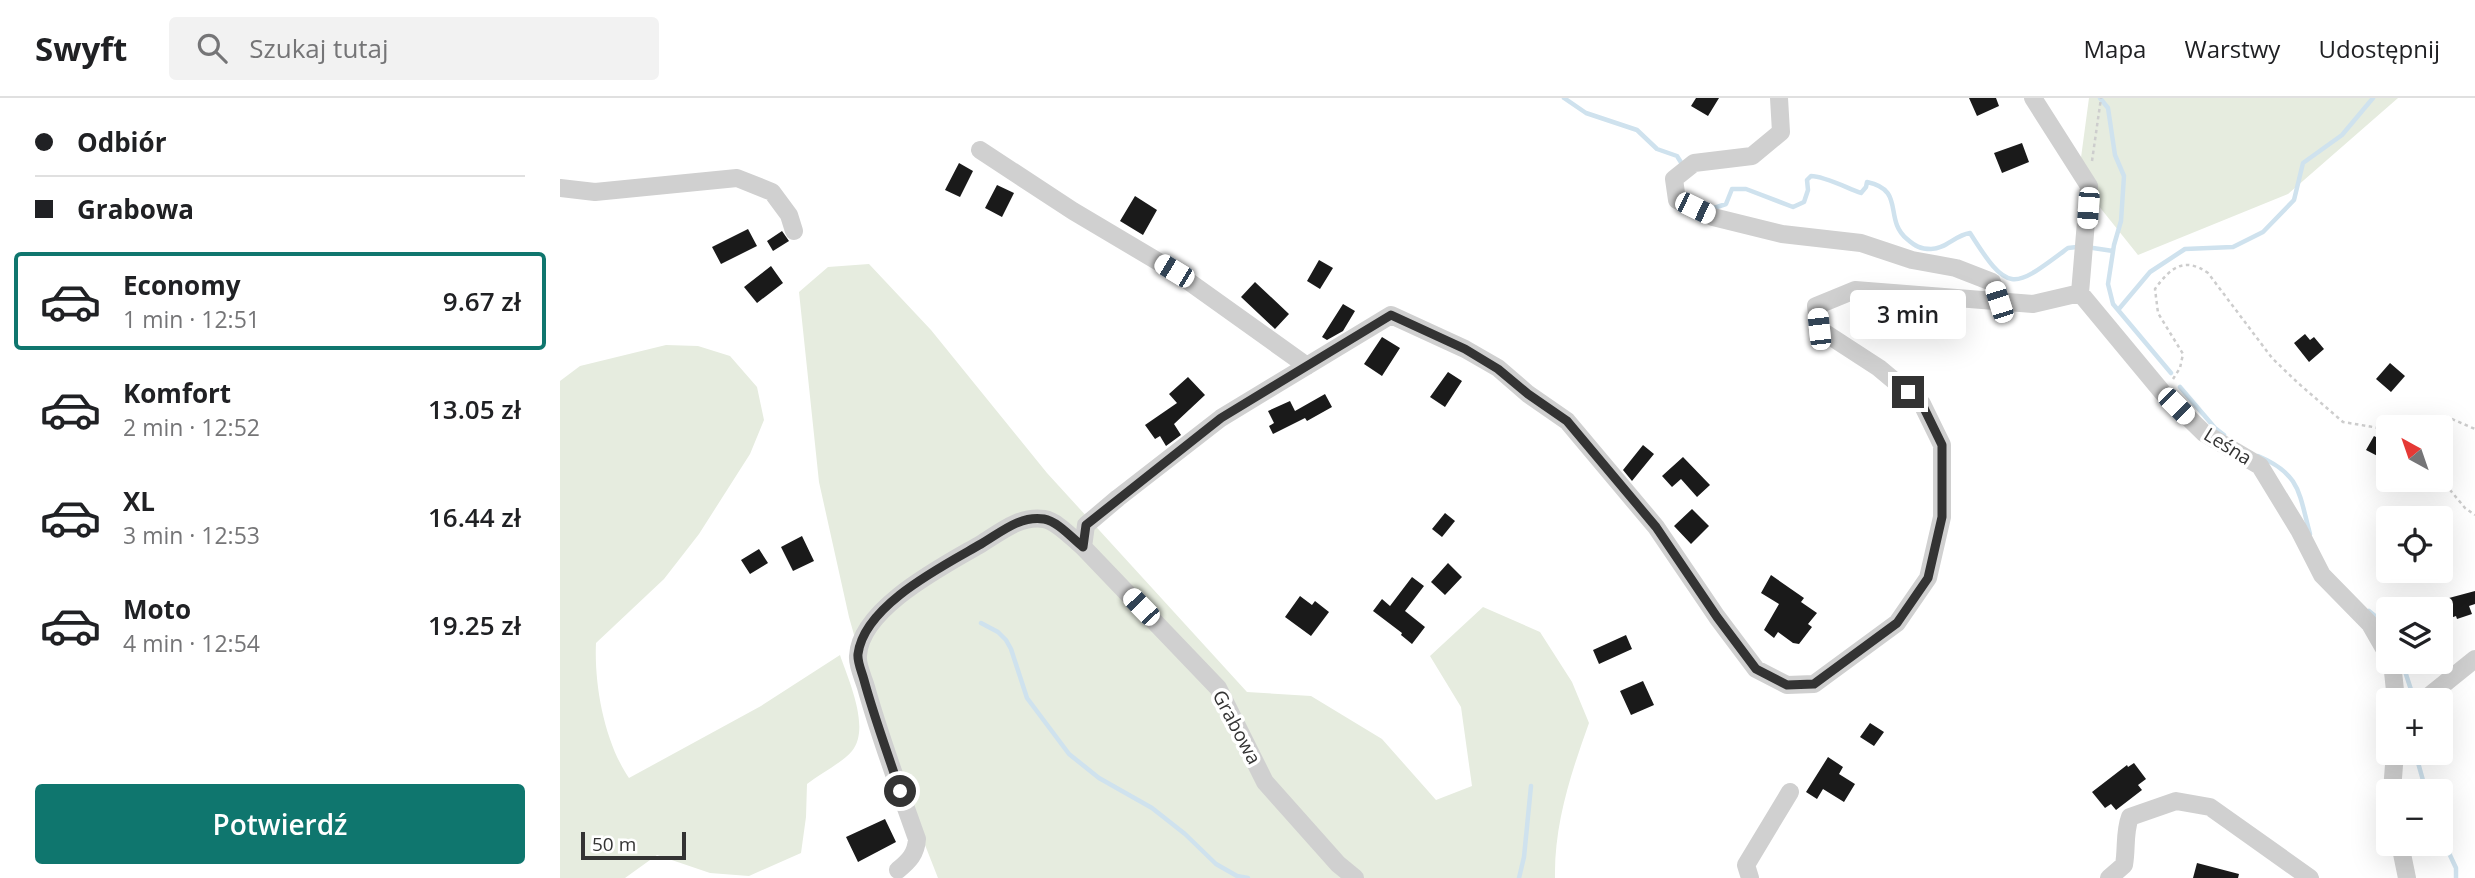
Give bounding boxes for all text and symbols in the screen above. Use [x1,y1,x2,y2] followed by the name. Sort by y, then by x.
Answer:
[169,17,659,80] search box
[35,26,127,71] text: Swyft
[193,29,231,67] icon: search
[249,30,389,66] text: Szukaj tutaj
[2084,32,2146,65] text: Mapa
[2184,32,2280,65] text: Warstwy
[2318,32,2440,65] text: Udostępnij
[77,124,166,160] text: Odbiór
[2077,186,2100,230] car
[1672,189,1719,227] car
[77,191,194,227] text: Grabowa
[1151,251,1198,291] car
[123,267,241,303] text: Economy
[39,270,102,333] icon: car
[1983,279,2016,325] car
[443,283,521,319] text: 9.67 zł
[1850,290,1966,340] callout: 3 min
[1877,298,1939,330] text: 3 min
[123,303,260,335] text: 1 min · 12:51
[1807,307,1832,351] car
[123,375,231,411] text: Komfort
[1892,376,1924,408] route end
[39,378,102,441] icon: car
[2154,384,2199,428] car
[428,391,521,427] text: 13.05 zł
[123,411,260,443] text: 2 min · 12:52
[2376,415,2454,492] north arrow
[2376,415,2453,856] map controls
[2199,421,2257,471] street label: Leśna
[123,483,155,519] text: XL
[39,486,102,549] icon: car
[428,499,521,535] text: 16.44 zł
[2376,506,2453,583] button: locate
[123,519,260,551] text: 3 min · 12:53
[1119,585,1164,629] car
[123,591,191,627] text: Moto
[39,594,102,657] icon: car
[2376,597,2453,674] button: layers
[428,607,521,643] text: 19.25 zł
[123,627,260,659] text: 4 min · 12:54
[1207,685,1267,769] street label: Grabowa
[2376,688,2453,765] button: +
[884,775,916,807] route start
[2376,779,2453,856] button: −
[35,784,525,864] button: Potwierdź
[581,829,686,861] scale bar
[592,831,636,857] text: 50 m

